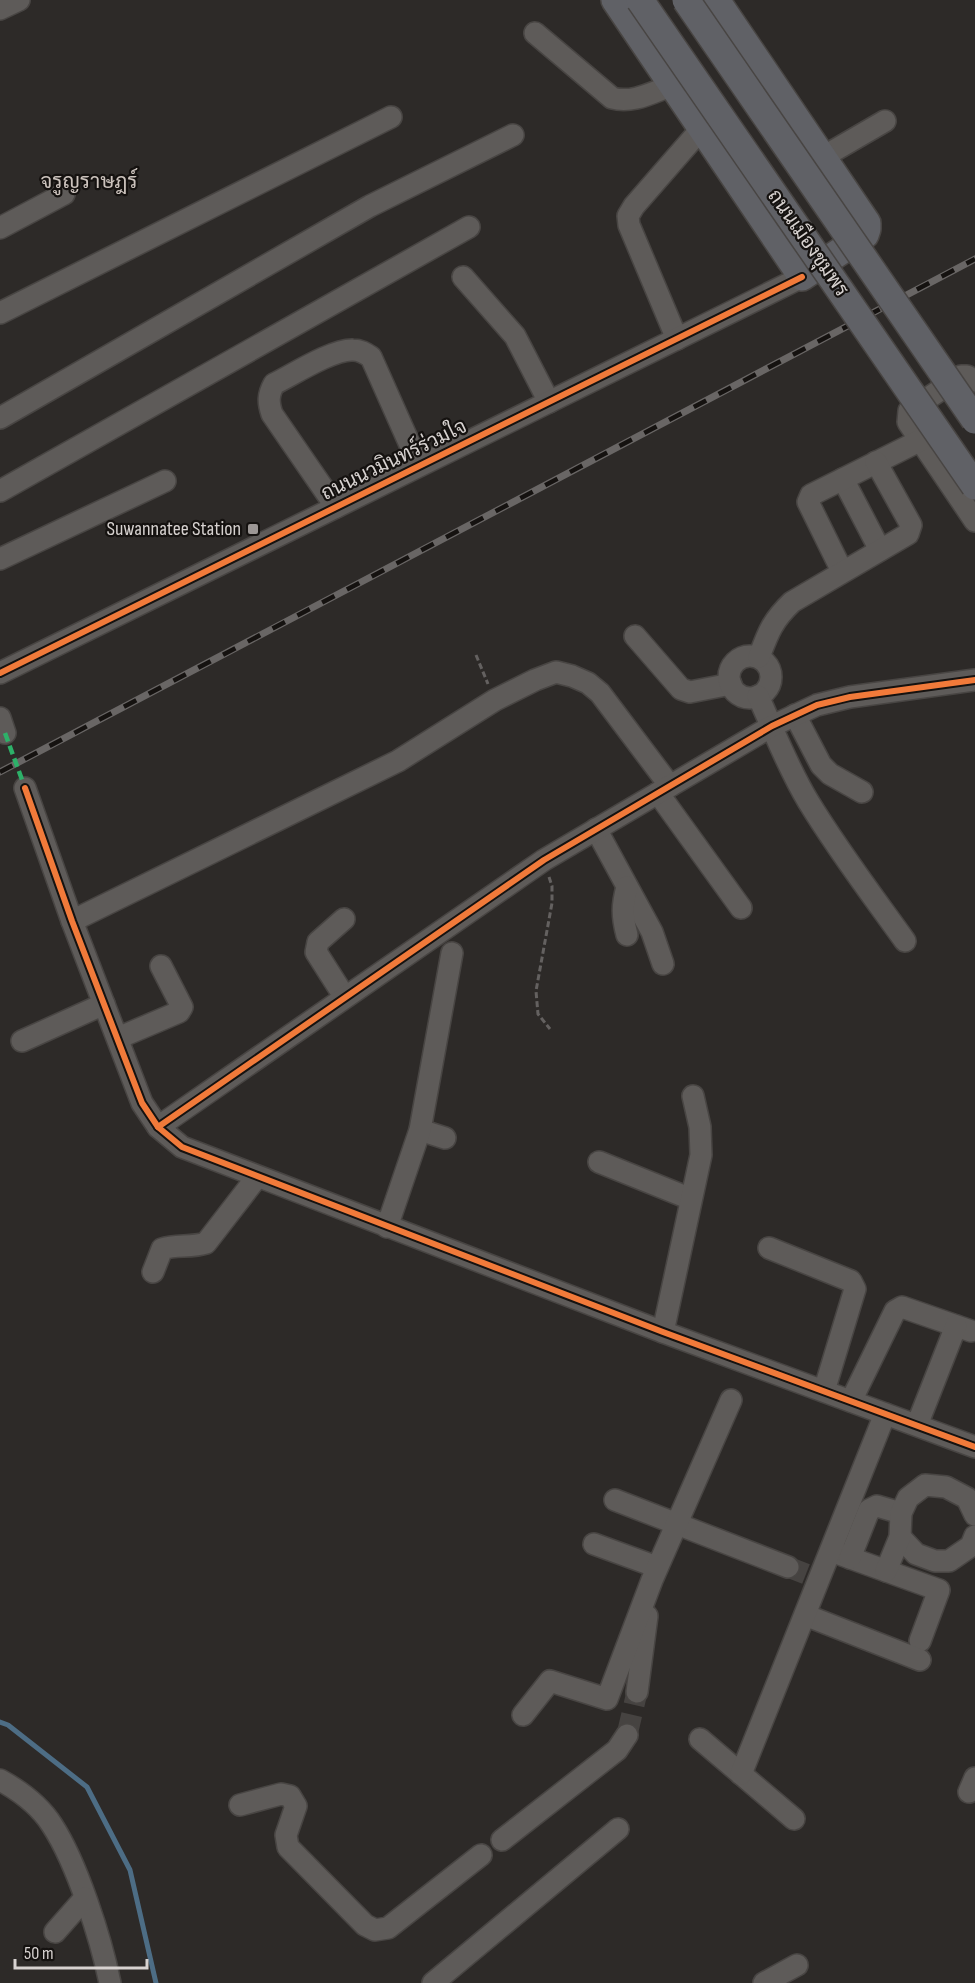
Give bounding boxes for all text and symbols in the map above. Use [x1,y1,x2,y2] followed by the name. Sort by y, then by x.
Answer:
[41,167,137,196] district label: จรูญราษฎร์
[762,183,856,302] street label: ถนนเมืองชุมพร
[316,412,471,506] street label: ถนนนวมินทร์ร่วมใจ
[106,517,241,541] place label: Suwannatee Station
[246,522,260,536] marker: Suwannatee Station
[15,1932,147,1970] scale bar
[24,1943,54,1964] text: 50 m

